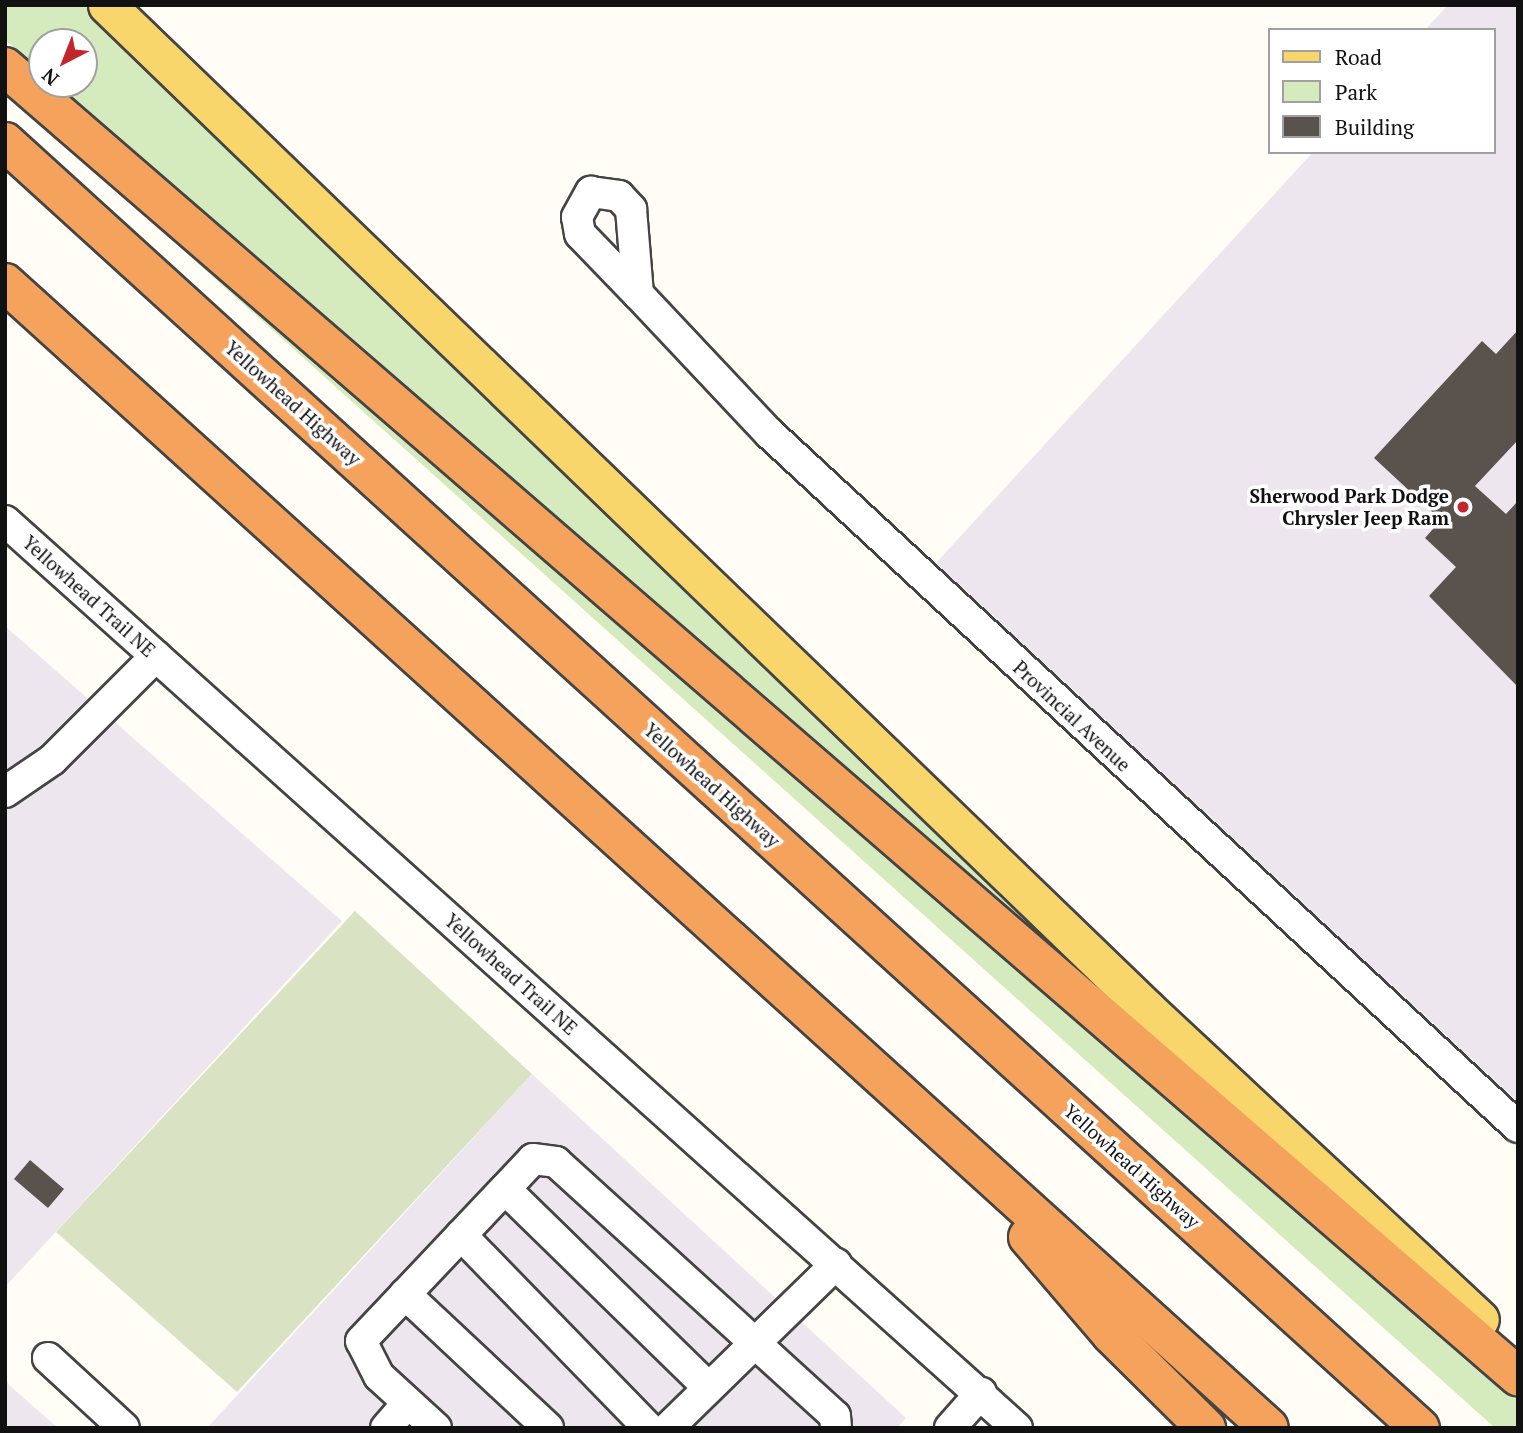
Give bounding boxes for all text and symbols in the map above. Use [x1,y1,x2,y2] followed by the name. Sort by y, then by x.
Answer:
[28,28,98,98] north arrow
[1268,28,1495,154] legend
[1335,43,1382,71] text: Road
[36,63,64,92] text: N
[1335,78,1377,106] text: Park
[1335,113,1414,141] text: Building
[220,336,366,470] street label: Yellowhead Highway
[1249,485,1449,529] place label: Sherwood Park Dodge Chrysler Jeep Ram
[1455,499,1471,515] marker: Sherwood Park Dodge Chrysler Jeep Ram
[18,531,160,661] street label: Yellowhead Trail NE
[1009,656,1135,776] street label: Provincial Avenue
[639,718,785,852] street label: Yellowhead Highway
[440,909,582,1039] street label: Yellowhead Trail NE
[1059,1099,1205,1233] street label: Yellowhead Highway

